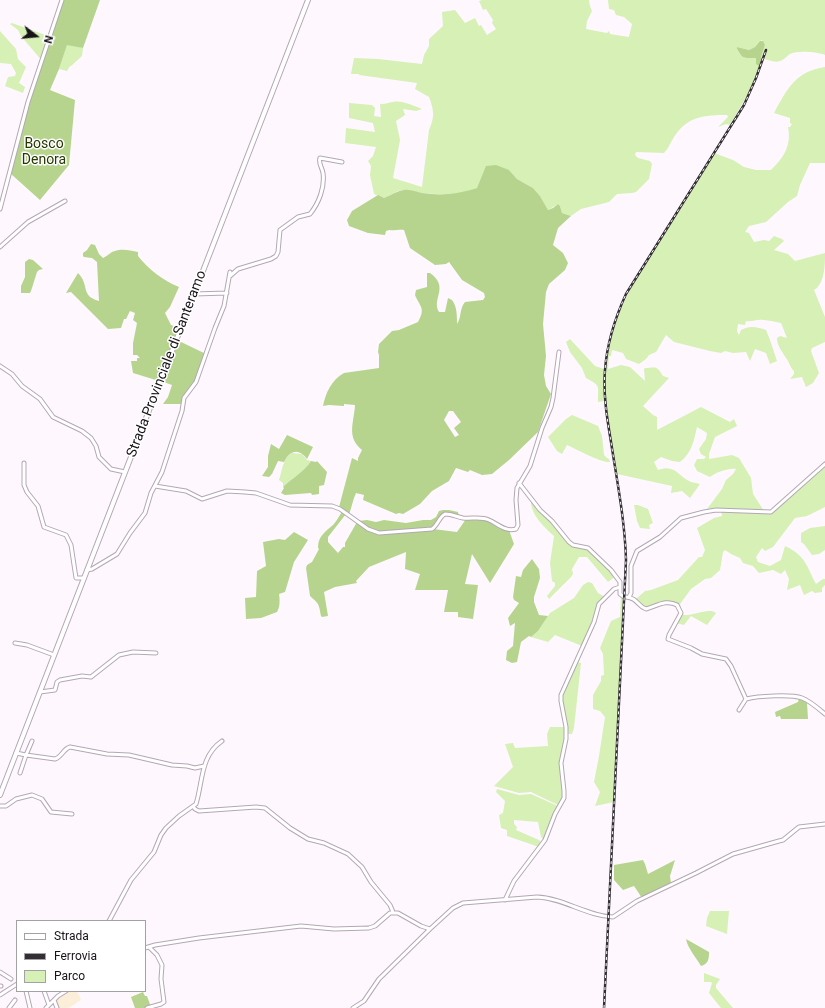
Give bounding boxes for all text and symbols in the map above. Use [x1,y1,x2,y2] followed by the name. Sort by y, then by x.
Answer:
[16,16,56,56] north arrow
[41,34,55,45] text: N
[22,136,66,168] park label: Bosco Denora
[124,268,210,460] street label: Strada Provinciale di Santeramo
[16,920,146,992] legend
[54,929,89,943] text: Strada
[54,949,97,963] text: Ferrovia
[54,969,85,983] text: Parco

